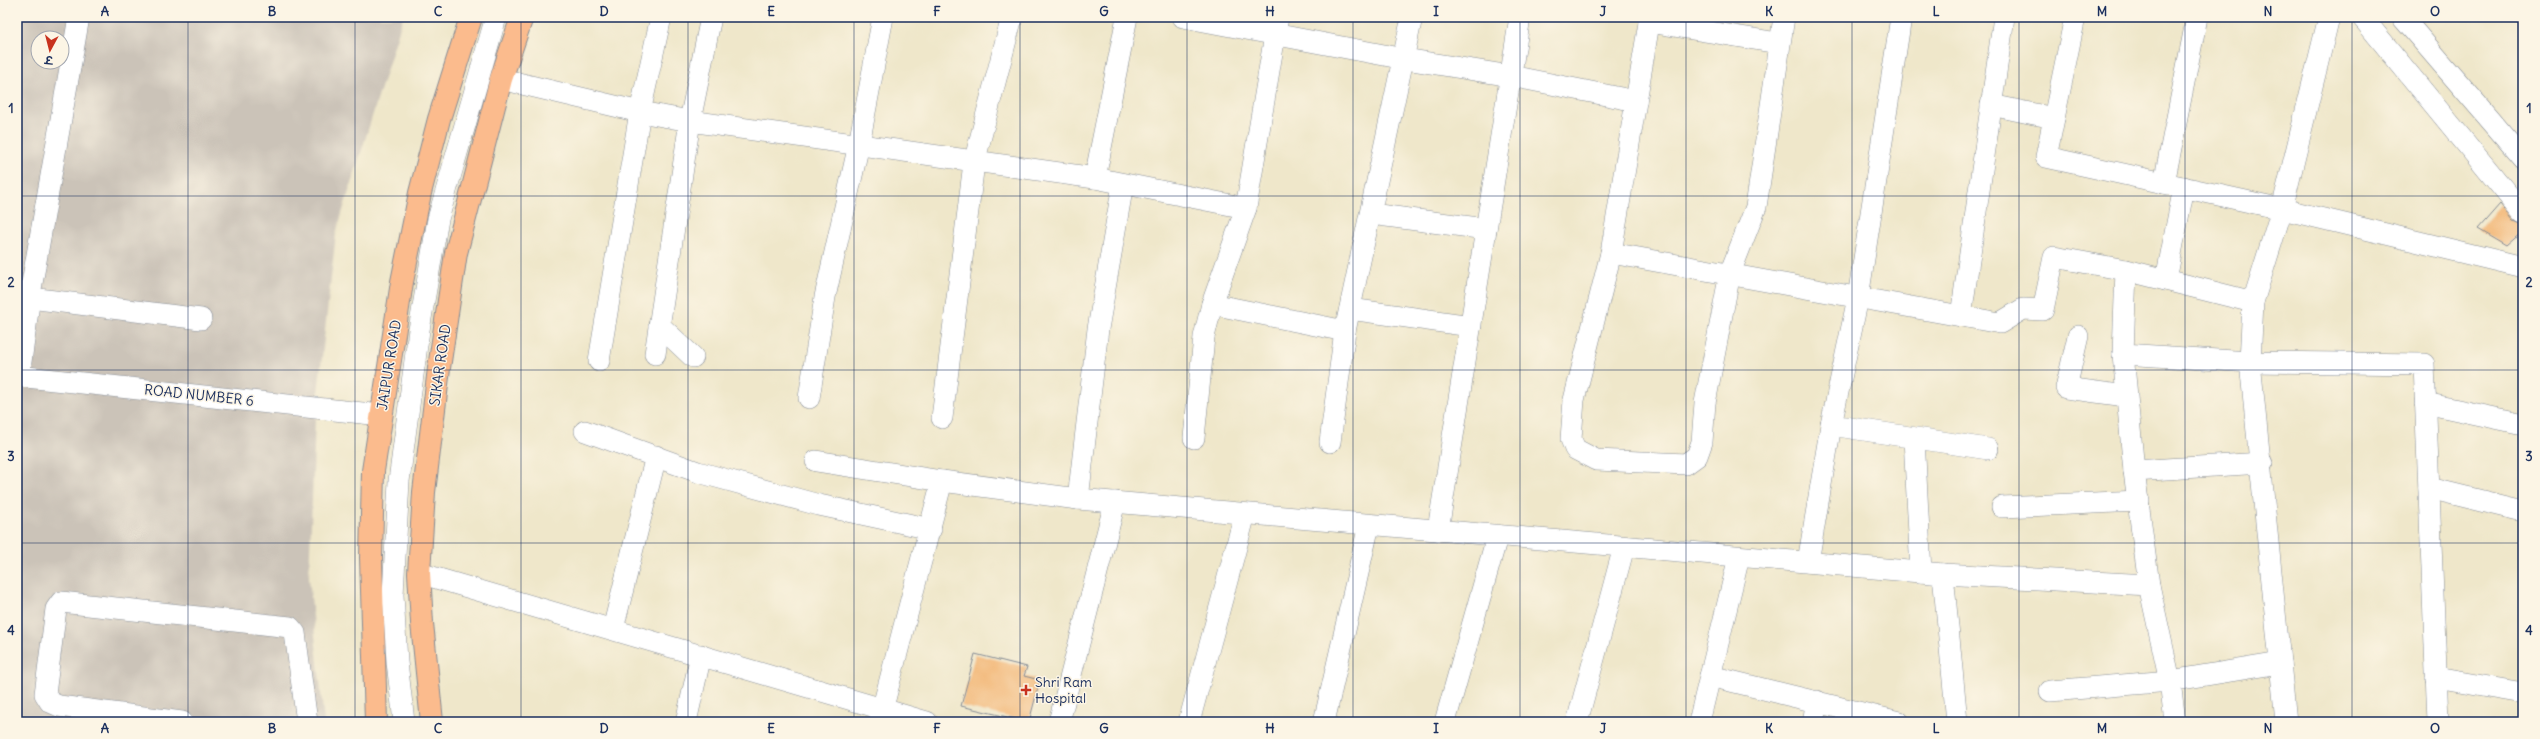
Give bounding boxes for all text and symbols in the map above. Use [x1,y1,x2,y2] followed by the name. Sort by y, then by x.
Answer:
[101,3,110,20] text: A
[268,3,277,20] text: B
[434,3,443,20] text: C
[599,3,609,20] text: D
[767,3,775,20] text: E
[933,3,941,20] text: F
[1099,3,1109,20] text: G
[1265,3,1275,20] text: H
[1433,3,1439,20] text: I
[1600,3,1607,20] text: J
[1765,3,1774,20] text: K
[1932,3,1940,20] text: L
[2097,3,2107,20] text: M
[2264,3,2272,20] text: N
[2430,3,2440,20] text: O
[30,30,70,70] north arrow
[43,52,54,67] text: उ
[8,100,14,117] text: 1
[2526,100,2532,117] text: 1
[7,274,15,291] text: 2
[2525,274,2533,291] text: 2
[373,319,405,411] street label: JAIPUR ROAD
[425,323,455,407] street label: SIKAR ROAD
[143,380,255,410] street label: ROAD NUMBER 6
[7,448,15,465] text: 3
[2525,448,2533,465] text: 3
[7,622,15,639] text: 4
[2525,622,2533,639] text: 4
[1035,673,1092,707] place label: Shri Ram Hospital
[1020,684,1032,696] marker: Shri Ram Hospital
[101,720,110,737] text: A
[268,720,277,737] text: B
[434,720,443,737] text: C
[599,720,609,737] text: D
[767,720,775,737] text: E
[933,720,941,737] text: F
[1099,720,1109,737] text: G
[1265,720,1275,737] text: H
[1433,720,1439,737] text: I
[1600,720,1607,737] text: J
[1765,720,1774,737] text: K
[1932,720,1940,737] text: L
[2097,720,2107,737] text: M
[2264,720,2272,737] text: N
[2430,720,2440,737] text: O

